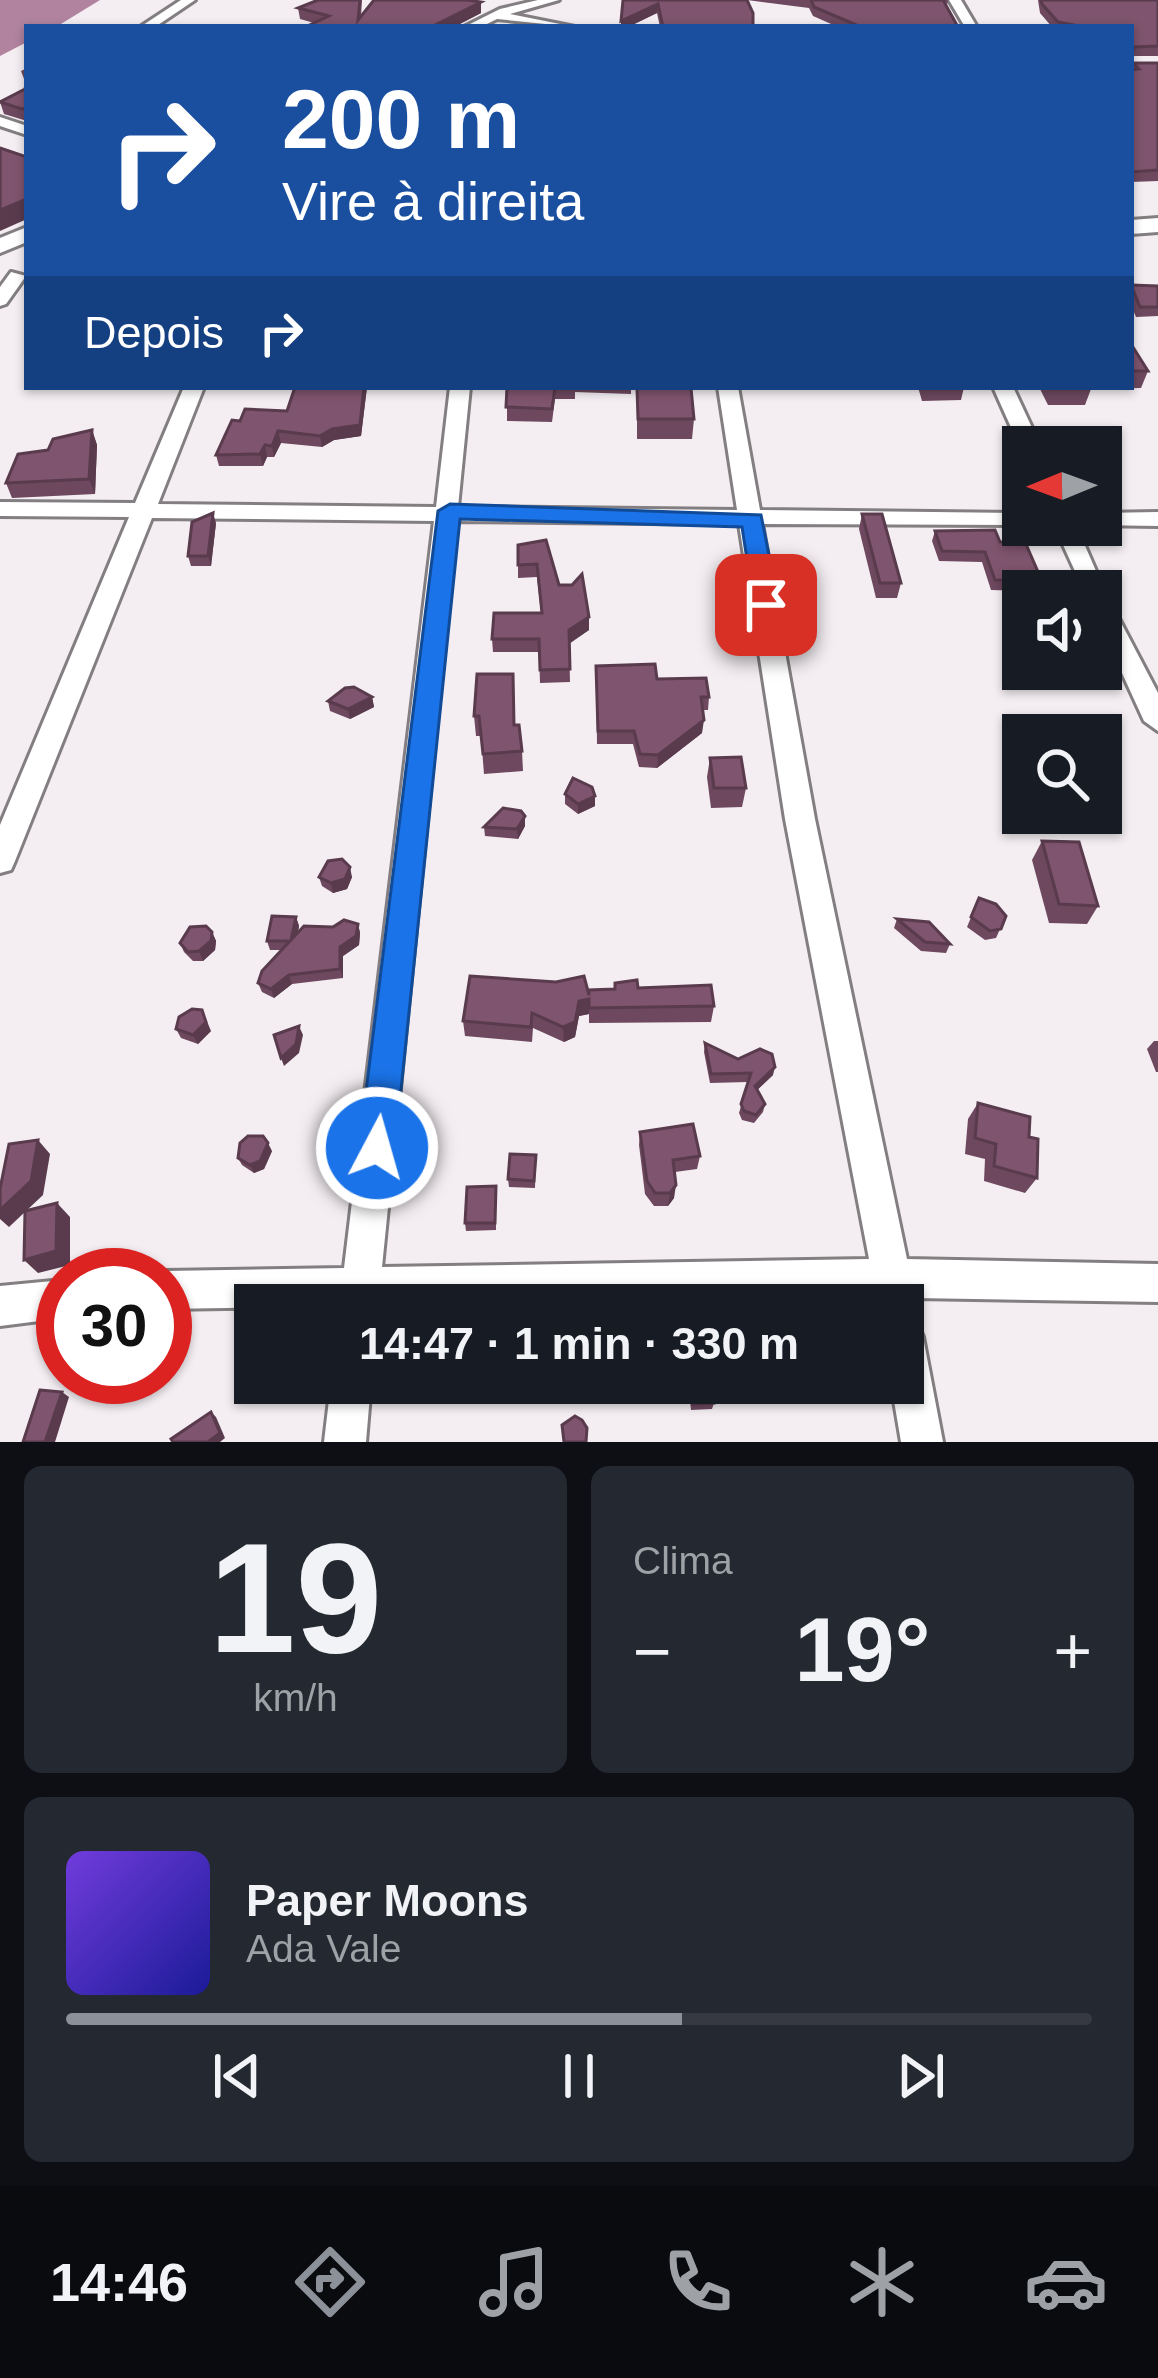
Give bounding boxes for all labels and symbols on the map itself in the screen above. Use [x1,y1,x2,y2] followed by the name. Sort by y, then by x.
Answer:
[1002,426,1122,546] north arrow
[715,554,817,656] pin
[314,1085,440,1211] position arrow
[36,1248,192,1404] speed limit sign: 30

